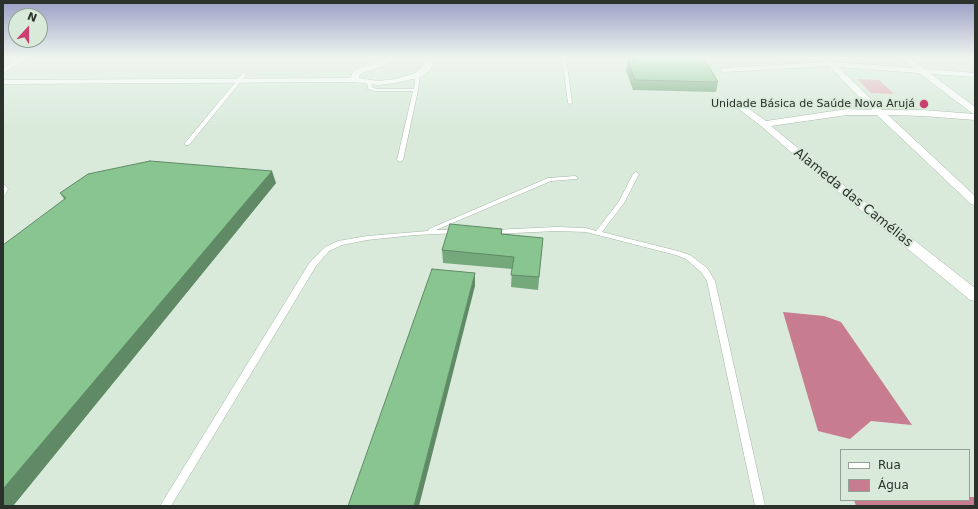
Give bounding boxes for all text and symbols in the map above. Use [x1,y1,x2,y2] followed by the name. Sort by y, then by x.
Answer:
[8,8,48,48] north arrow
[25,10,39,25] text: N
[711,97,915,111] place label: Unidade Básica de Saúde Nova Arujá
[918,98,930,110] marker: Unidade Básica de Saúde Nova Arujá
[790,145,916,251] street label: Alameda das Camélias
[840,449,970,501] legend
[878,458,901,472] text: Rua
[878,478,909,492] text: Água

